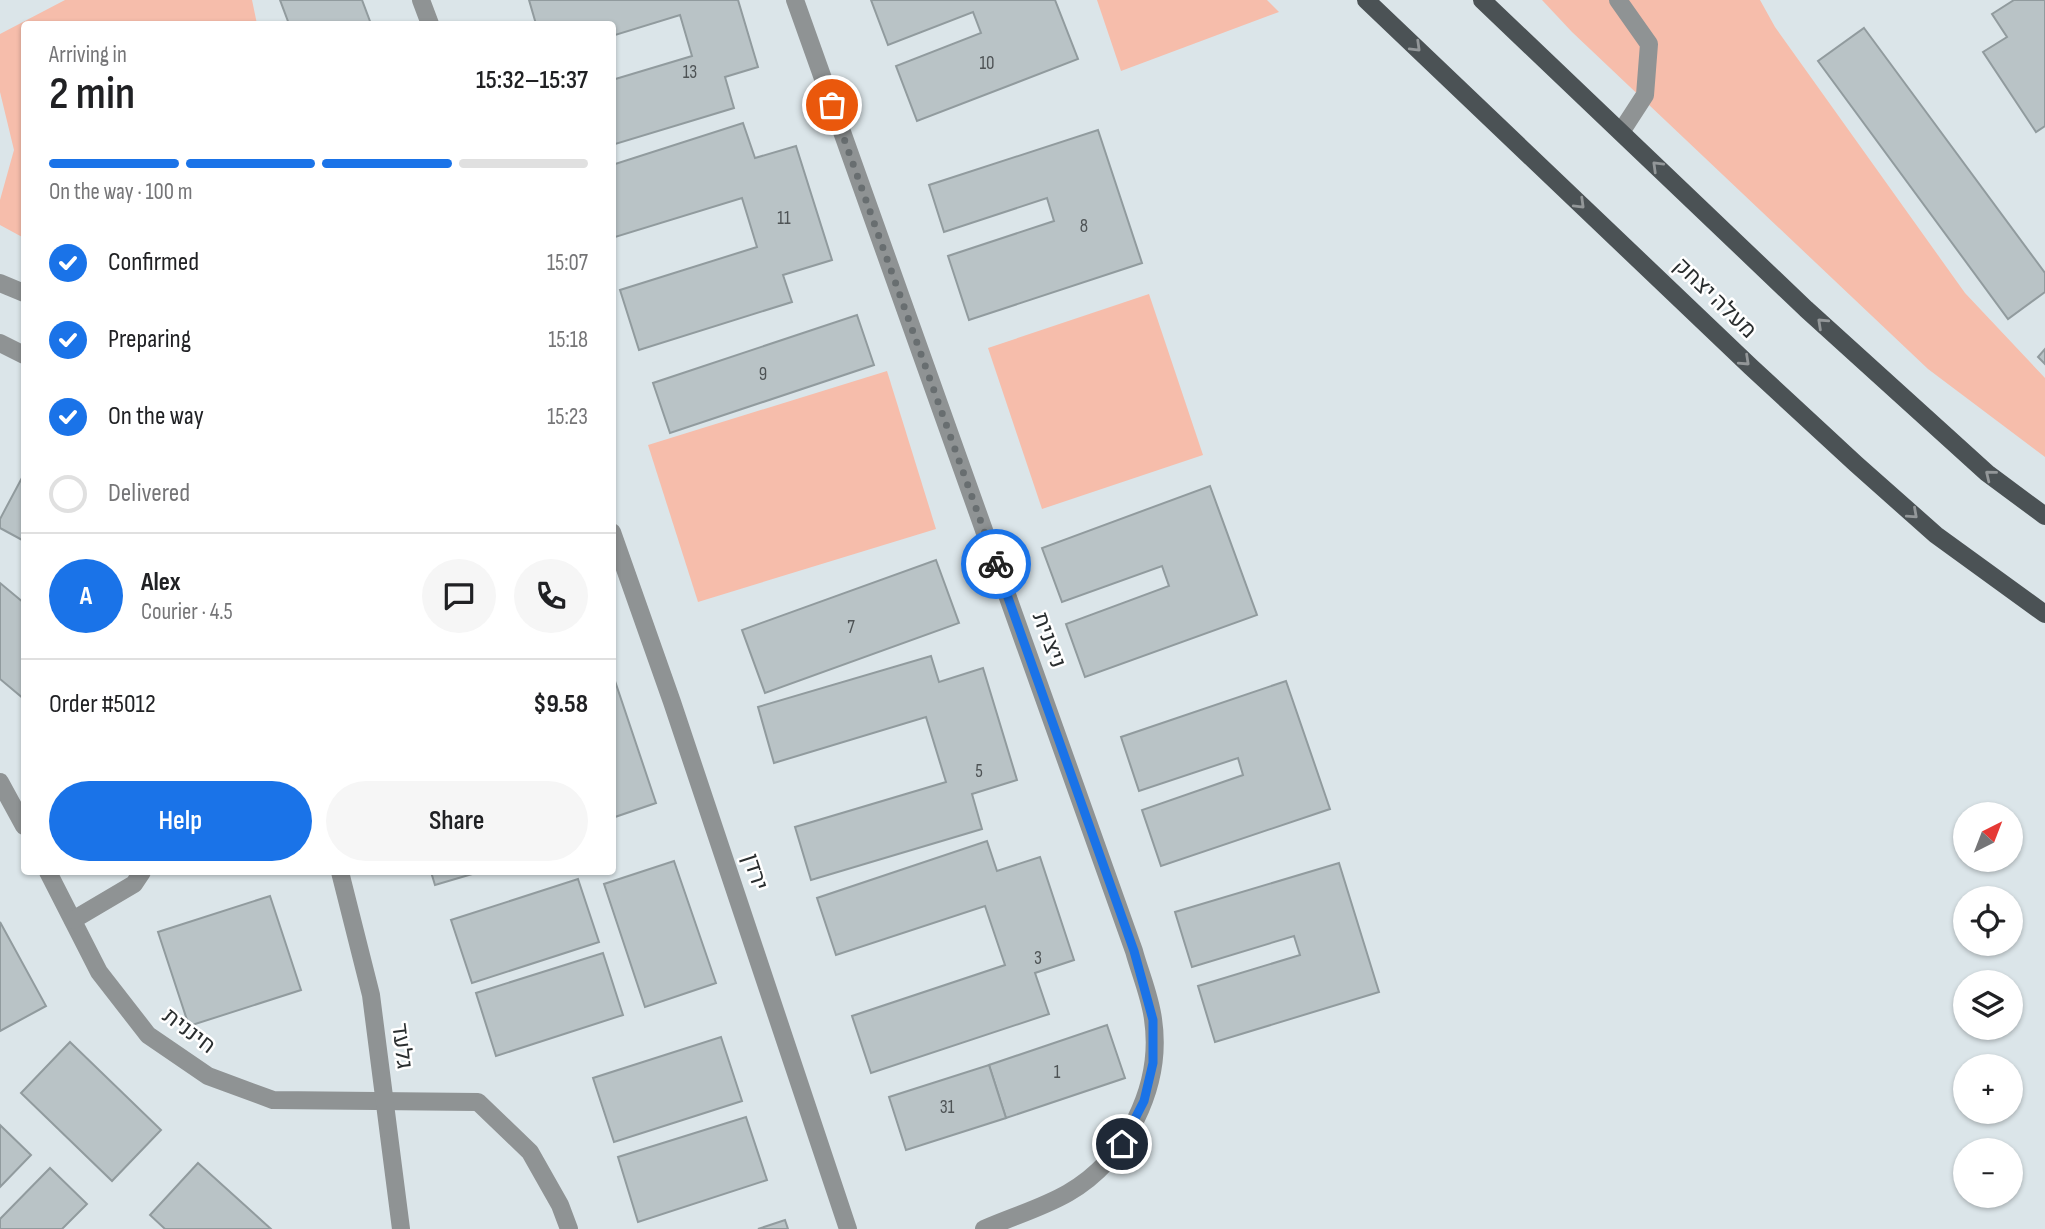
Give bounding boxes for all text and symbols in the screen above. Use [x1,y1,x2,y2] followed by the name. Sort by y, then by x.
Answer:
[1407,39,1420,52] one-way arrow
[49,41,127,69] text: Arriving in
[979,52,995,75] house number: 10
[683,61,697,84] house number: 13
[476,65,588,96] text: 15:32–15:37
[49,67,135,122] text: 2 min
[802,75,862,135] pin
[813,86,851,124] icon: bag
[1652,162,1665,175] one-way arrow
[49,178,193,206] text: On the way · 100 m
[1572,196,1585,209] one-way arrow
[777,207,791,230] house number: 11
[1080,215,1088,238] house number: 8
[49,244,87,282] icon: check
[108,247,199,278] text: Confirmed
[547,249,588,277] text: 15:07
[1668,252,1762,344] street label: מעלה יצחק
[1817,319,1830,331] one-way arrow
[49,321,87,359] icon: check
[108,324,191,355] text: Preparing
[548,326,588,354] text: 15:18
[1737,353,1750,365] one-way arrow
[759,363,767,386] house number: 9
[49,398,87,436] icon: check
[108,401,204,432] text: On the way
[547,403,588,431] text: 15:23
[1986,471,1998,484] one-way arrow
[108,478,190,509] text: Delivered
[1905,506,1918,519] one-way arrow
[961,529,1031,599] courier
[977,545,1015,583] icon: bike
[422,559,496,633] button: chat
[514,559,588,633] button: phone
[141,567,181,598] text: Alex
[80,581,92,612] text: A
[141,598,233,626] text: Courier · 4.5
[1026,608,1072,672] street label: ניצנית
[847,616,855,639] house number: 7
[49,689,156,720] text: Order #5012
[533,689,588,720] text: $9.58
[975,760,983,783] house number: 5
[49,781,312,861] button: Help
[326,781,588,861] button: Share
[1953,802,2023,872] north arrow
[1953,802,2023,1208] map controls
[736,850,774,894] street label: ירדן
[1953,886,2023,956] button: locate
[1034,947,1042,970] house number: 3
[1953,970,2023,1040] button: layers
[157,1002,221,1060] street label: חיננית
[385,1021,419,1071] street label: גלעד
[1953,1054,2023,1124] button: +
[1054,1061,1061,1084] house number: 1
[940,1096,955,1119] house number: 31
[1092,1114,1152,1174] pin
[1103,1125,1141,1163] icon: home
[1953,1138,2023,1208] button: −

